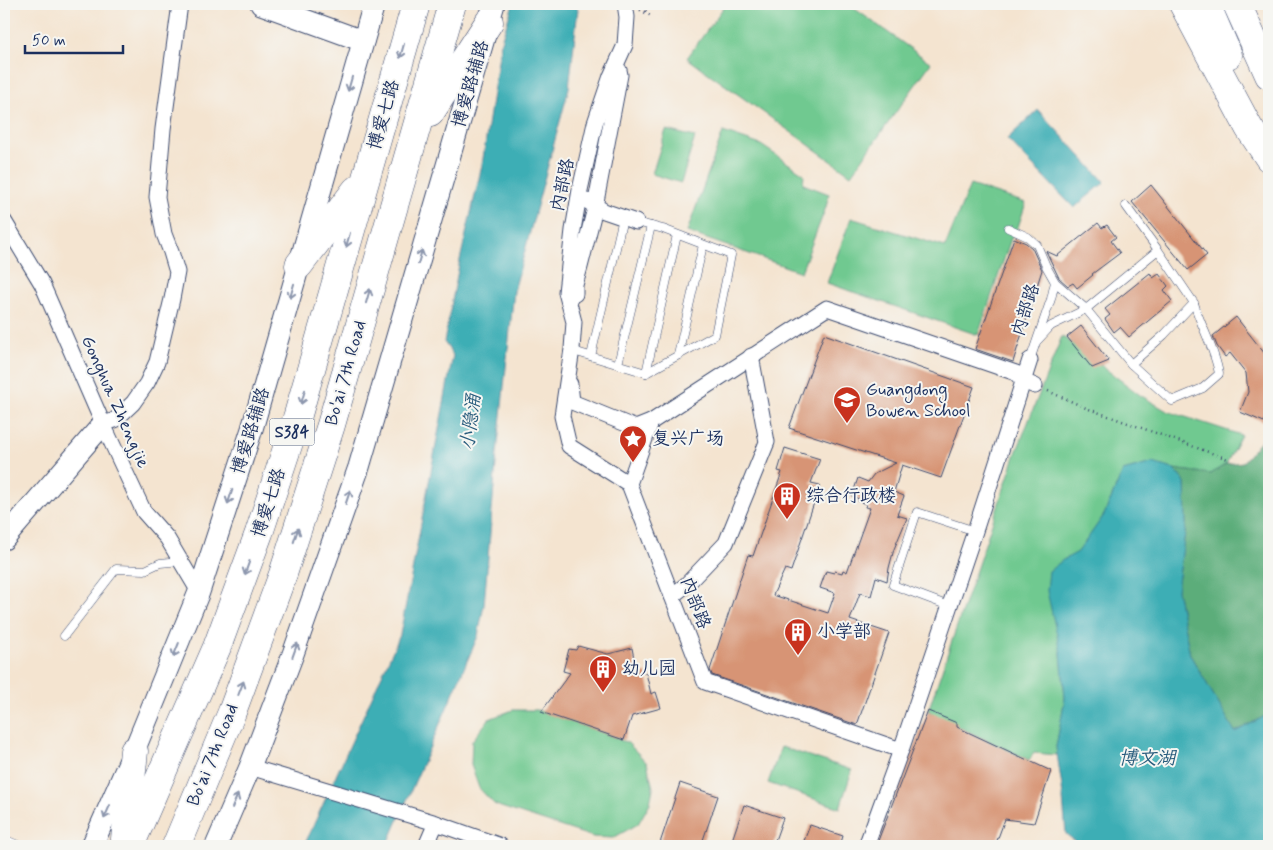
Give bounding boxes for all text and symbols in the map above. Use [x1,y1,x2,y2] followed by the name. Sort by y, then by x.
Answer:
[25,22,122,54] scale bar
[32,31,66,51] text: 50 m
[447,37,495,131] street label: 博爱路辅路
[397,42,407,58] one-way arrow
[345,76,355,92] one-way arrow
[363,77,405,153] street label: 博爱七路
[546,156,580,214] street label: 内部路
[342,232,352,248] one-way arrow
[416,250,426,266] one-way arrow
[1006,281,1046,339] street label: 内部路
[286,283,296,299] one-way arrow
[364,288,374,304] one-way arrow
[320,318,372,428] street label: Bo'ai 7th Road
[74,332,155,473] street label: Gonghua Zhengjie
[866,378,971,423] place label: Guangdong Bowen School
[226,384,276,478] street label: 博爱路辅路
[832,385,862,424] school or university icon: Guangdong Bowen School
[298,388,307,404] one-way arrow
[455,391,487,452] water label: 小隐涌
[270,418,314,446] road number: S384
[618,424,648,463] place icon: 复兴广场
[652,427,724,451] place label: 复兴广场
[246,465,292,541] street label: 博爱七路
[772,481,802,520] building icon: 综合行政楼
[806,484,896,508] place label: 综合行政楼
[225,489,234,504] one-way arrow
[344,490,353,505] one-way arrow
[292,528,301,543] one-way arrow
[242,559,251,575] one-way arrow
[674,573,716,633] street label: 内部路
[783,617,813,656] building icon: 小学部
[817,620,871,644] place label: 小学部
[170,642,180,657] one-way arrow
[291,643,300,659] one-way arrow
[588,654,618,693] building icon: 幼儿园
[622,657,676,681] place label: 幼儿园
[237,681,246,696] one-way arrow
[182,700,244,810] street label: Bo'ai 7th Road
[1118,746,1177,771] water label: 博文湖
[232,794,241,809] one-way arrow
[102,804,112,819] one-way arrow

